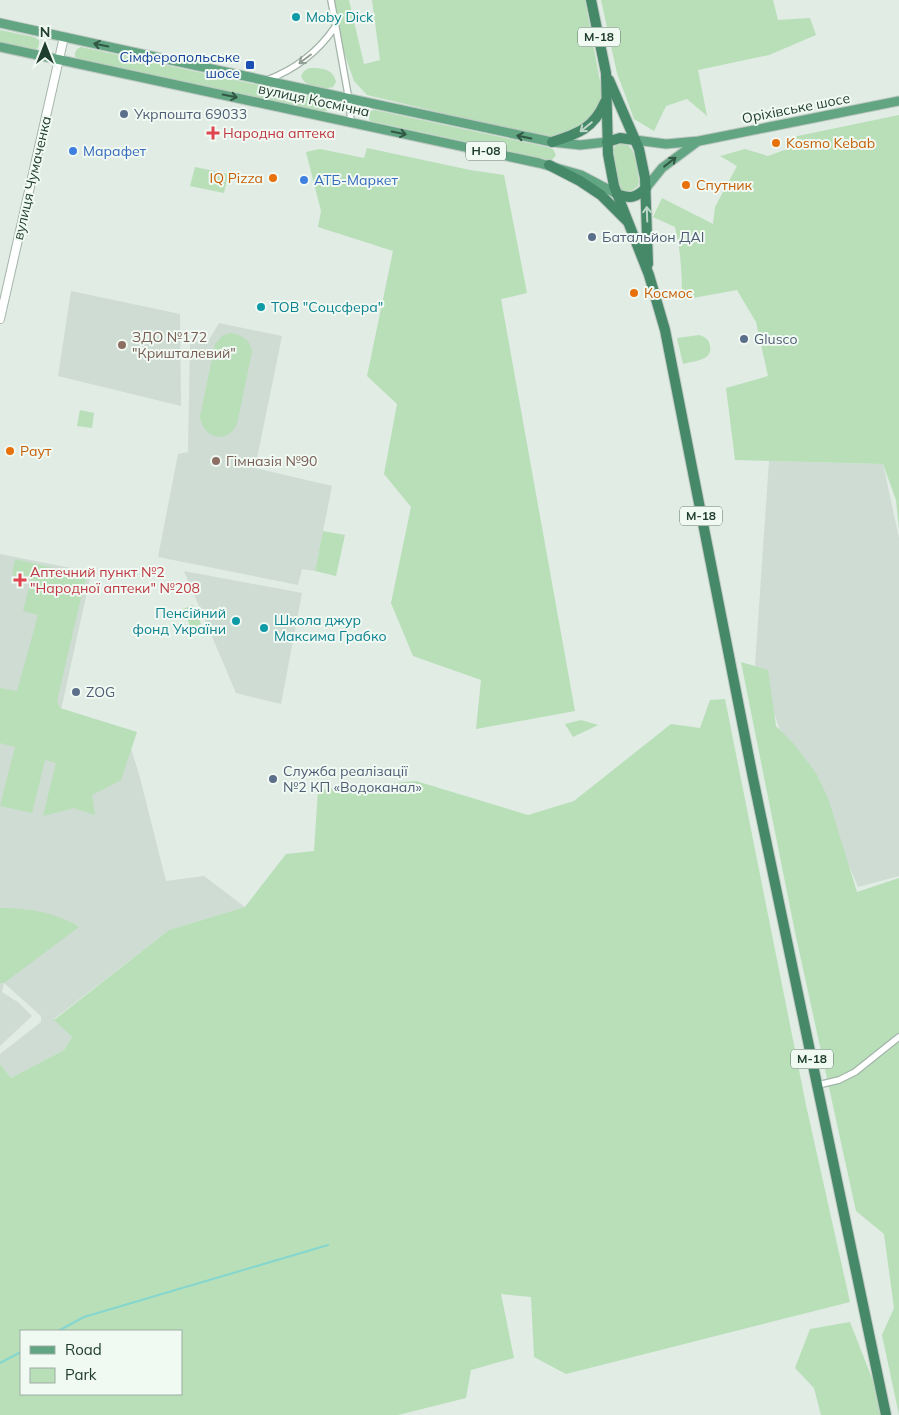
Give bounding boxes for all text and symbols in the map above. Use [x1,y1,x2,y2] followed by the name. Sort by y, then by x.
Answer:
[306,8,374,26] place label: Moby Dick
[290,11,302,23] marker: Moby Dick
[20,20,70,70] north arrow
[40,23,50,41] text: N
[578,28,620,46] road number: М-18
[93,40,109,49] one-way arrow
[119,48,240,82] place label: Сімферопольське шосе
[299,54,312,65] one-way arrow
[244,59,256,71] marker: Сімферопольське шосе
[257,79,371,121] street label: вулиця Космічна
[740,89,852,127] street label: Оріхівське шосе
[221,92,237,101] one-way arrow
[133,105,247,123] place label: Укрпошта 69033
[118,108,130,120] marker: Укрпошта 69033
[9,114,55,242] street label: вулиця Чумаченка
[579,122,593,132] one-way arrow
[223,124,335,142] place label: Народна аптека
[207,127,219,139] marker: Народна аптека
[390,128,406,138] one-way arrow
[517,131,533,141] one-way arrow
[786,134,875,152] place label: Kosmo Kebab
[770,137,782,149] marker: Kosmo Kebab
[83,142,147,160] place label: Марафет
[466,142,506,160] road number: Н-08
[67,145,79,157] marker: Марафет
[663,156,676,167] one-way arrow
[210,169,263,187] place label: IQ Pizza
[314,171,398,189] place label: АТБ-Маркет
[267,172,279,184] marker: IQ Pizza
[298,174,310,186] marker: АТБ-Маркет
[696,176,753,194] place label: Спутник
[680,179,692,191] marker: Спутник
[642,206,651,222] one-way arrow
[602,228,704,246] place label: Батальйон ДАI
[586,231,598,243] marker: Батальйон ДАI
[644,284,693,302] place label: Космос
[628,287,640,299] marker: Космос
[271,298,383,316] place label: ТОВ "Соцсфера"
[255,301,267,313] marker: ТОВ "Соцсфера"
[132,328,236,362] place label: ЗДО №172 "Кришталевий"
[754,330,797,348] place label: Glusco
[738,333,750,345] marker: Glusco
[116,339,128,351] marker: ЗДО №172 "Кришталевий"
[20,442,52,460] place label: Раут
[4,445,16,457] marker: Раут
[226,452,318,470] place label: Гімназія №90
[210,455,222,467] marker: Гімназія №90
[680,506,722,526] road number: М-18
[30,563,200,597] place label: Аптечний пункт №2 "Народної аптеки" №208
[14,574,26,586] marker: Аптечний пункт №2 "Народної аптеки" №208
[133,604,226,638] place label: Пенсійний фонд України
[274,611,387,645] place label: Школа джур Максима Грабко
[230,615,242,627] marker: Пенсійний фонд України
[258,622,270,634] marker: Школа джур Максима Грабко
[86,683,115,701] place label: ZOG
[70,686,82,698] marker: ZOG
[283,762,422,796] place label: Служба реалізації №2 КП «Водоканал»
[267,773,279,785] marker: Служба реалізації №2 КП «Водоканал»
[791,1050,833,1068] road number: М-18
[20,1330,182,1395] legend
[65,1340,102,1359] text: Road
[65,1365,97,1384] text: Park

